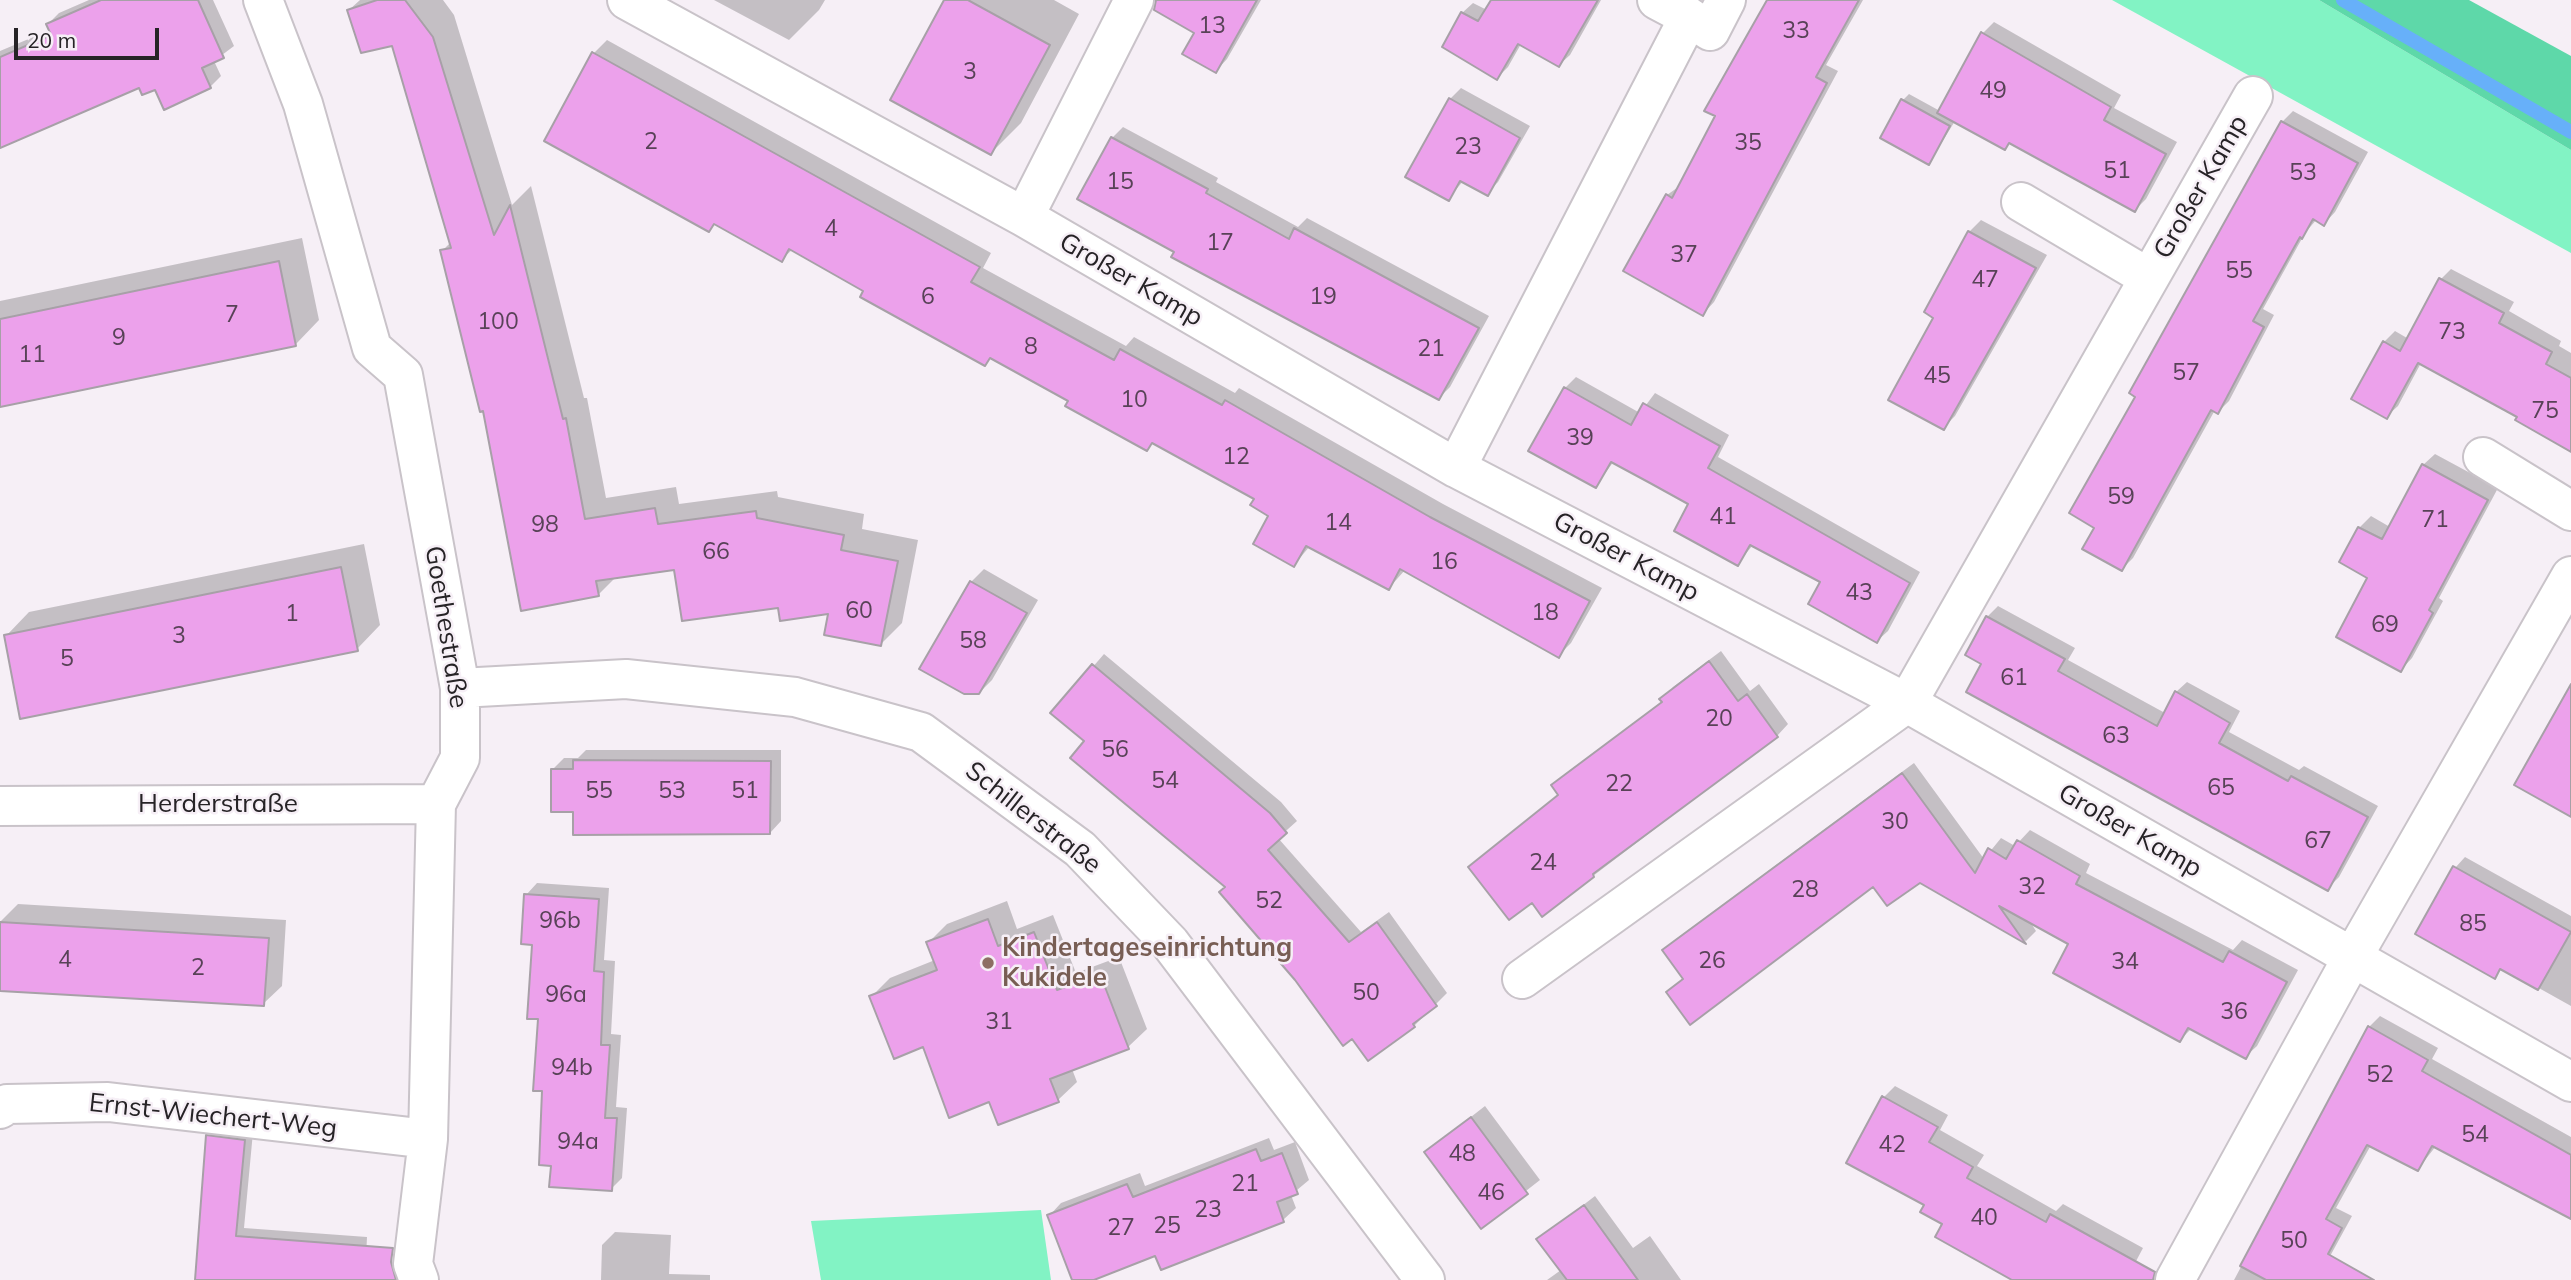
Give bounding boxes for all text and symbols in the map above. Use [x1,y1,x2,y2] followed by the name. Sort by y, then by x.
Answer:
[1198,12,1226,40] house number: 13
[18,14,163,58] scale bar
[1782,17,1810,45] house number: 33
[27,27,76,53] text: 20 m
[963,58,977,86] house number: 3
[1979,77,2007,105] house number: 49
[2147,110,2255,264] street label: Großer Kamp
[644,128,658,156] house number: 2
[1734,129,1762,157] house number: 35
[1454,133,1482,161] house number: 23
[2103,157,2131,185] house number: 51
[2289,159,2317,187] house number: 53
[1106,168,1134,196] house number: 15
[824,215,838,243] house number: 4
[1054,226,1208,334] street label: Großer Kamp
[1206,229,1234,257] house number: 17
[1670,241,1698,269] house number: 37
[2225,257,2253,285] house number: 55
[1971,266,1999,294] house number: 47
[921,283,935,311] house number: 6
[1309,283,1337,311] house number: 19
[225,301,239,329] house number: 7
[477,308,519,336] house number: 100
[2438,318,2466,346] house number: 73
[112,324,126,352] house number: 9
[1024,333,1038,361] house number: 8
[1417,335,1445,363] house number: 21
[18,341,46,369] house number: 11
[2172,359,2200,387] house number: 57
[1923,362,1951,390] house number: 45
[1120,386,1148,414] house number: 10
[2531,397,2559,425] house number: 75
[1566,424,1594,452] house number: 39
[1222,443,1250,471] house number: 12
[2107,483,2135,511] house number: 59
[1709,503,1737,531] house number: 41
[1548,506,1704,608] street label: Großer Kamp
[2421,506,2449,534] house number: 71
[1324,509,1352,537] house number: 14
[531,511,559,539] house number: 98
[702,538,730,566] house number: 66
[418,544,474,710] street label: Goethestraße
[1430,548,1458,576] house number: 16
[1845,579,1873,607] house number: 43
[845,597,873,625] house number: 60
[1531,599,1559,627] house number: 18
[285,600,299,628] house number: 1
[2371,611,2399,639] house number: 69
[172,622,186,650] house number: 3
[959,627,987,655] house number: 58
[60,645,74,673] house number: 5
[2000,664,2028,692] house number: 61
[1705,705,1733,733] house number: 20
[2102,722,2130,750] house number: 63
[1101,736,1129,764] house number: 56
[959,755,1107,881] street label: Schillerstraße
[1151,767,1179,795] house number: 54
[1605,770,1633,798] house number: 22
[2207,774,2235,802] house number: 65
[585,777,613,805] house number: 55
[658,777,686,805] house number: 53
[731,777,759,805] house number: 51
[2053,777,2207,885] street label: Großer Kamp
[138,788,298,820] street label: Herderstraße
[1881,808,1909,836] house number: 30
[2304,827,2332,855] house number: 67
[1529,849,1557,877] house number: 24
[2018,873,2046,901] house number: 32
[1791,876,1819,904] house number: 28
[1255,887,1283,915] house number: 52
[539,907,581,935] house number: 96b
[2459,910,2487,938] house number: 85
[1002,932,1292,993] place label: Kindertageseinrichtung Kukidele
[58,946,72,974] house number: 4
[1698,947,1726,975] house number: 26
[2111,948,2139,976] house number: 34
[191,954,205,982] house number: 2
[980,955,996,971] marker: Kindertageseinrichtung Kukidele
[1352,979,1380,1007] house number: 50
[545,981,587,1009] house number: 96a
[2220,998,2248,1026] house number: 36
[985,1008,1013,1036] house number: 31
[551,1054,593,1082] house number: 94b
[2366,1061,2394,1089] house number: 52
[88,1087,338,1145] street label: Ernst-Wiechert-Weg
[2461,1121,2489,1149] house number: 54
[557,1128,599,1156] house number: 94a
[1878,1131,1906,1159] house number: 42
[1448,1140,1476,1168] house number: 48
[1231,1170,1259,1198] house number: 21
[1477,1179,1505,1207] house number: 46
[1194,1196,1222,1224] house number: 23
[1970,1204,1998,1232] house number: 40
[1153,1212,1181,1240] house number: 25
[1107,1214,1135,1242] house number: 27
[2280,1227,2308,1255] house number: 50

